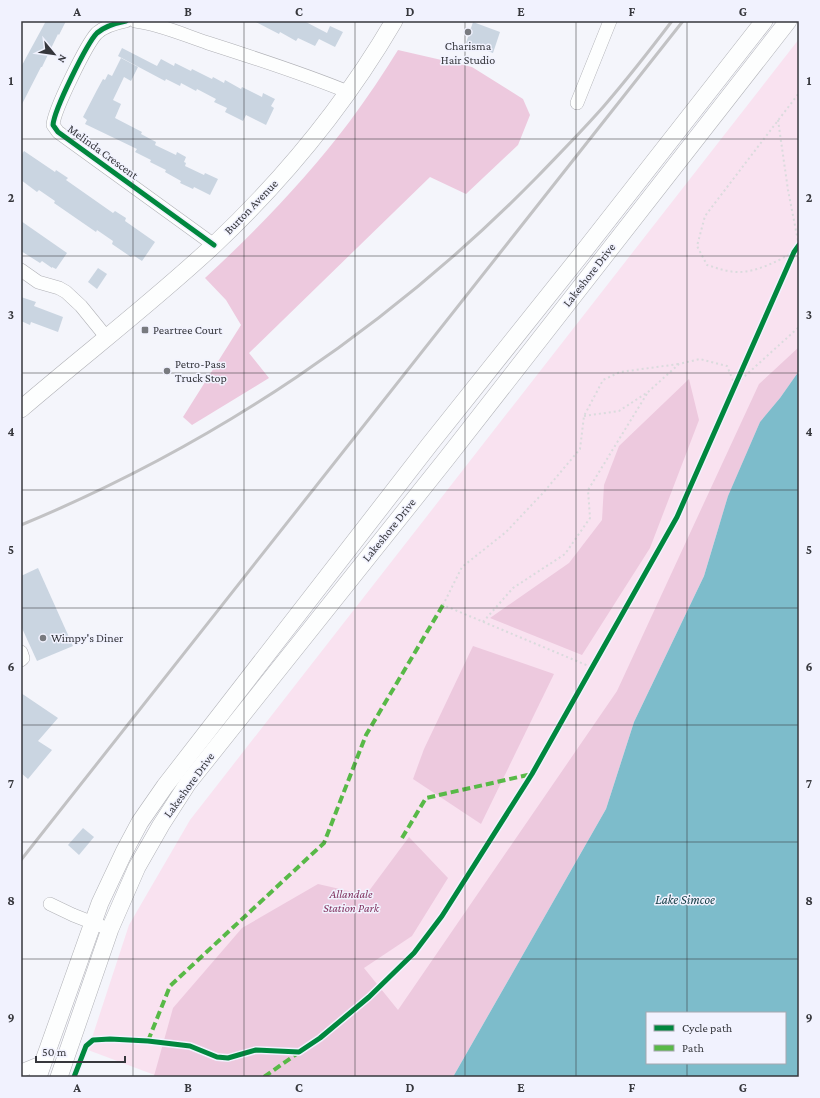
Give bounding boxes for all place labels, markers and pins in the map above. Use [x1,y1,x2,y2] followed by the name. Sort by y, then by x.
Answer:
[463,27,473,37] marker: Charisma Hair Studio
[441,39,495,67] place label: Charisma Hair Studio
[153,323,223,337] place label: Peartree Court
[140,325,150,335] marker: Peartree Court
[175,357,227,385] place label: Petro-Pass Truck Stop
[162,366,172,376] marker: Petro-Pass Truck Stop
[51,631,124,645] place label: Wimpy's Diner
[38,633,48,643] marker: Wimpy's Diner

